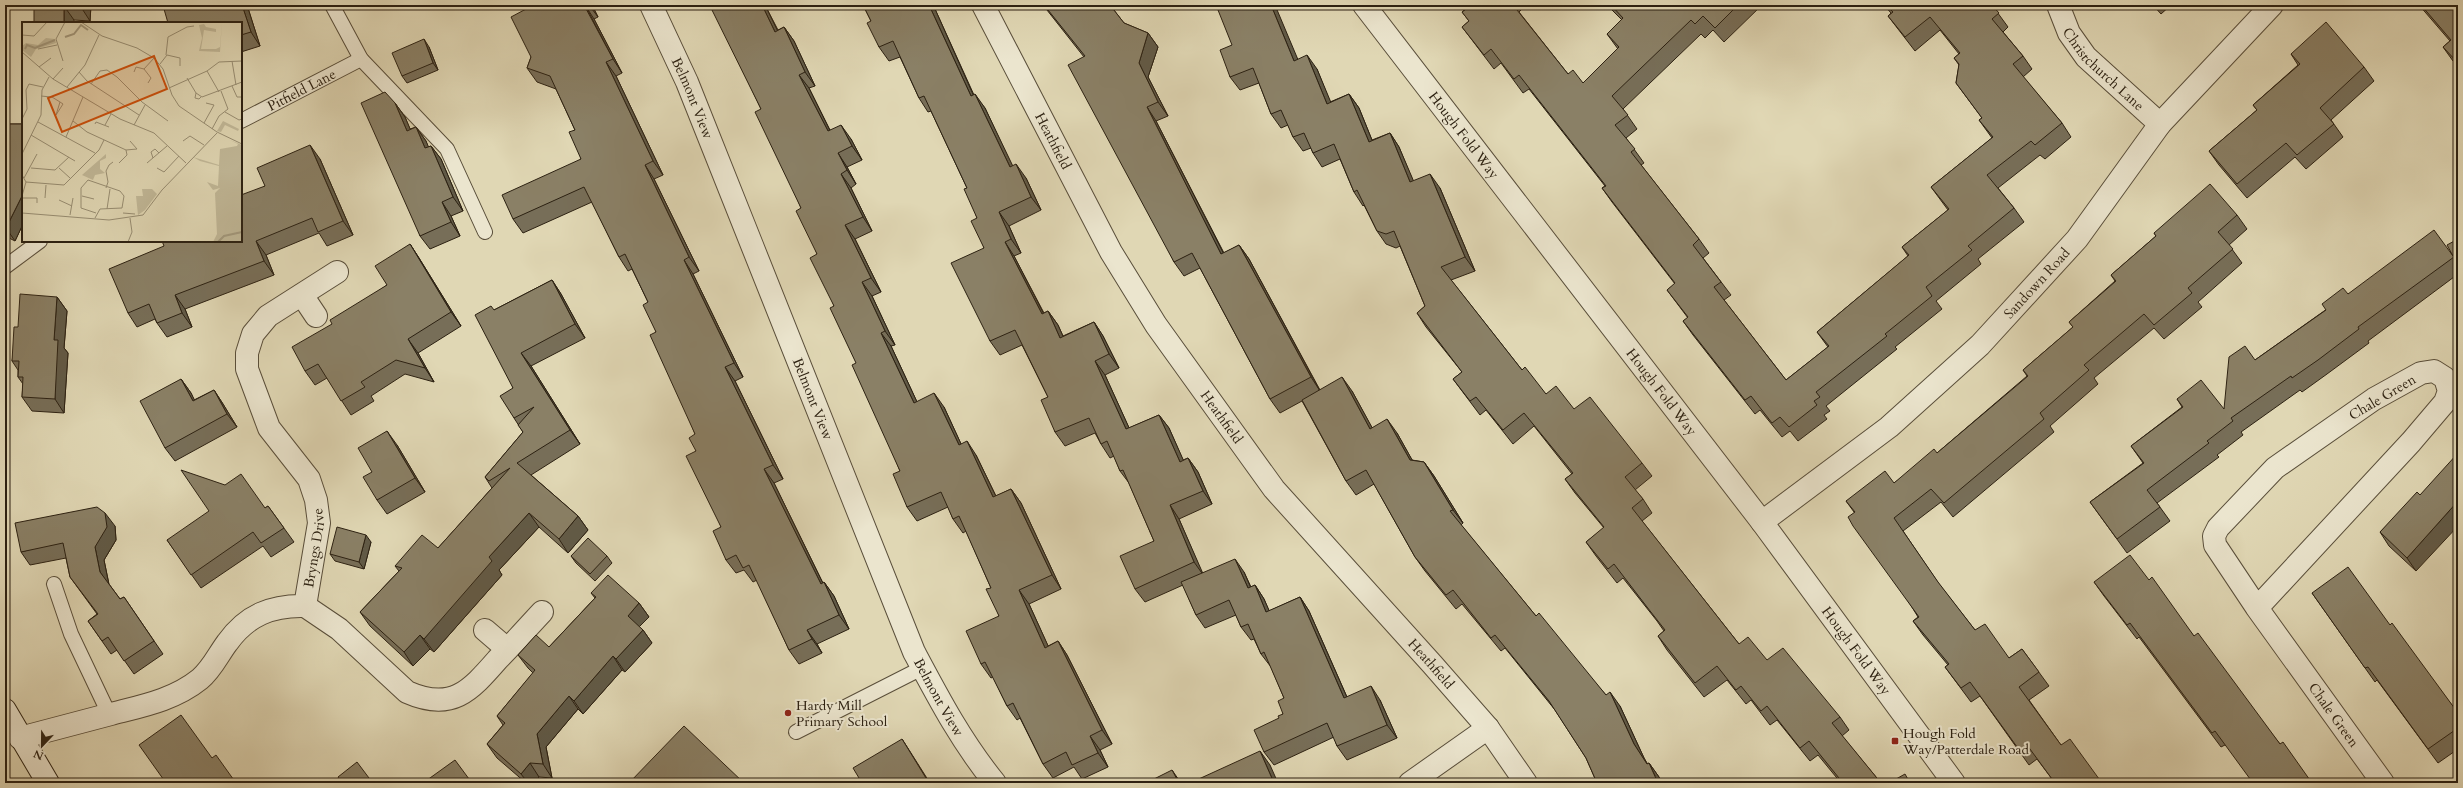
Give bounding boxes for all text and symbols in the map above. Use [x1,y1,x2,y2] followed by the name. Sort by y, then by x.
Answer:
[22,22,242,242] inset map
[2058,24,2148,115] street label: Christchurch Lane
[667,54,718,143] street label: Belmont View
[264,65,339,116] street label: Pitfield Lane
[1424,88,1504,183] street label: Hough Fold Way
[1030,109,1076,173] street label: Heathfield
[2000,243,2075,323] street label: Sandown Road
[1622,344,1701,440] street label: Hough Fold Way
[788,355,838,444] street label: Belmont View
[2345,370,2419,425] street label: Chale Green
[1196,387,1248,448] street label: Heathfield
[299,507,329,589] street label: Bryngs Drive
[1817,603,1895,699] street label: Hough Fold Way
[1403,635,1459,694] street label: Heathfield
[909,655,969,741] street label: Belmont View
[2304,679,2363,751] street label: Chale Green
[796,696,888,731] place label: Hardy Mill Primary School
[783,708,793,718] marker: Hardy Mill Primary School
[1902,724,2030,759] place label: Hough Fold Way/Patterdale Road
[22,726,62,766] north arrow
[1890,736,1900,746] marker: Hough Fold Way/Patterdale Road
[31,746,46,764] text: N

